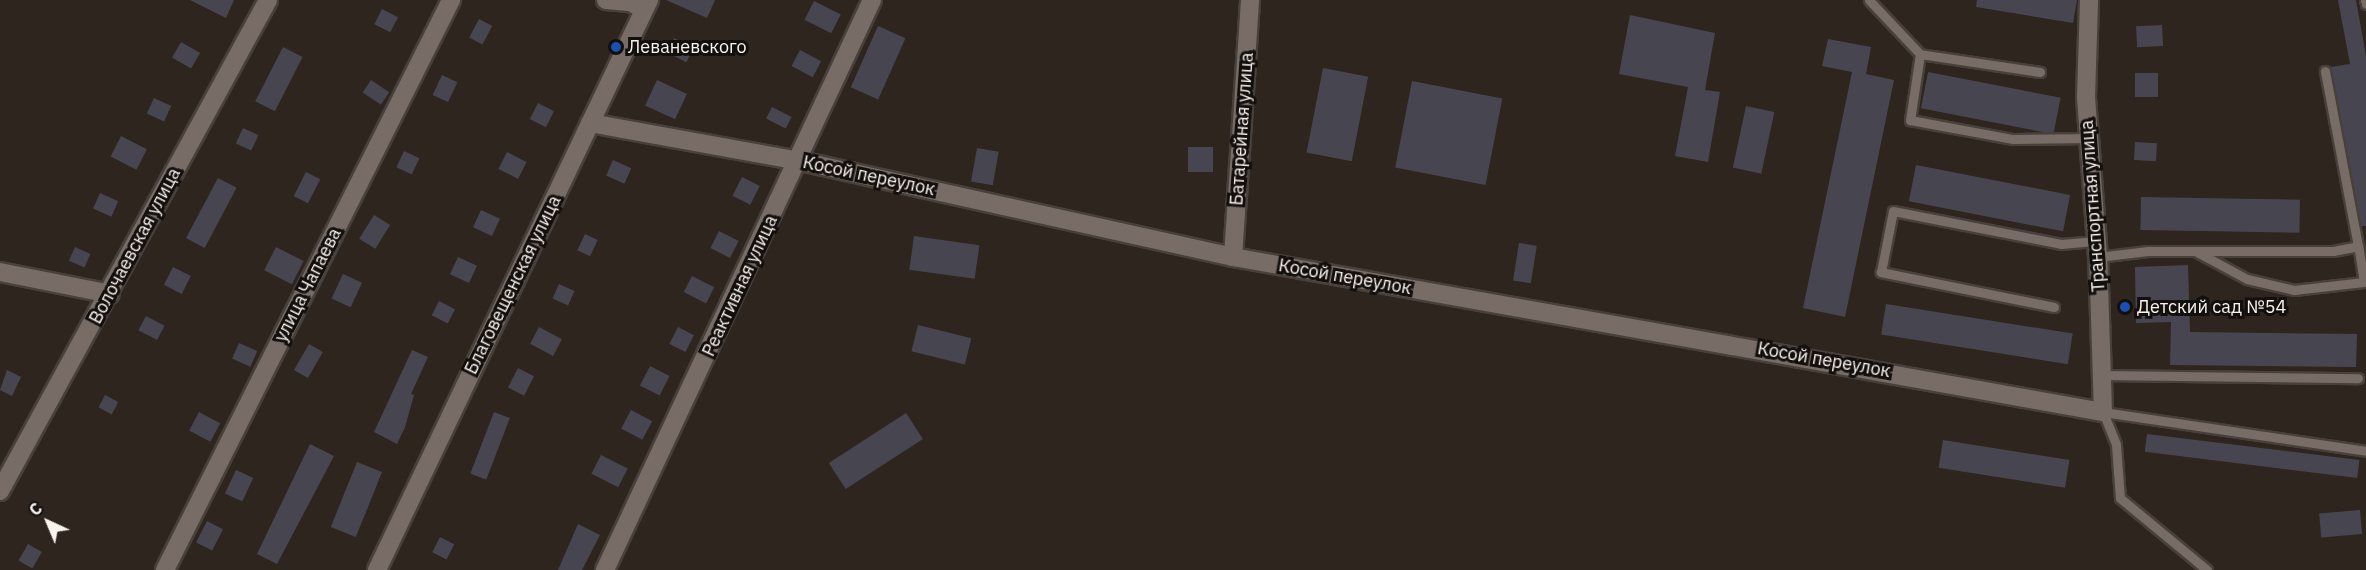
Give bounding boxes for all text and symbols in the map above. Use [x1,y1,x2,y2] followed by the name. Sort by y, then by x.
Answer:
[628,36,747,58] place label: Леваневского
[609,40,623,54] marker: Леваневского
[1226,52,1258,206] street label: Батарейная улица
[2076,119,2110,293] street label: Транспортная улица
[801,151,937,201] street label: Косой переулок
[85,164,185,328] street label: Волочаевская улица
[460,192,566,378] street label: Благовещенская улица
[698,212,782,360] street label: Реактивная улица
[270,225,346,345] street label: улица Чапаева
[1277,255,1413,299] street label: Косой переулок
[2137,296,2286,318] place label: Детский сад №54
[2118,300,2132,314] marker: Детский сад №54
[1756,338,1892,382] street label: Косой переулок
[18,492,78,552] north arrow
[25,498,46,520] text: С

